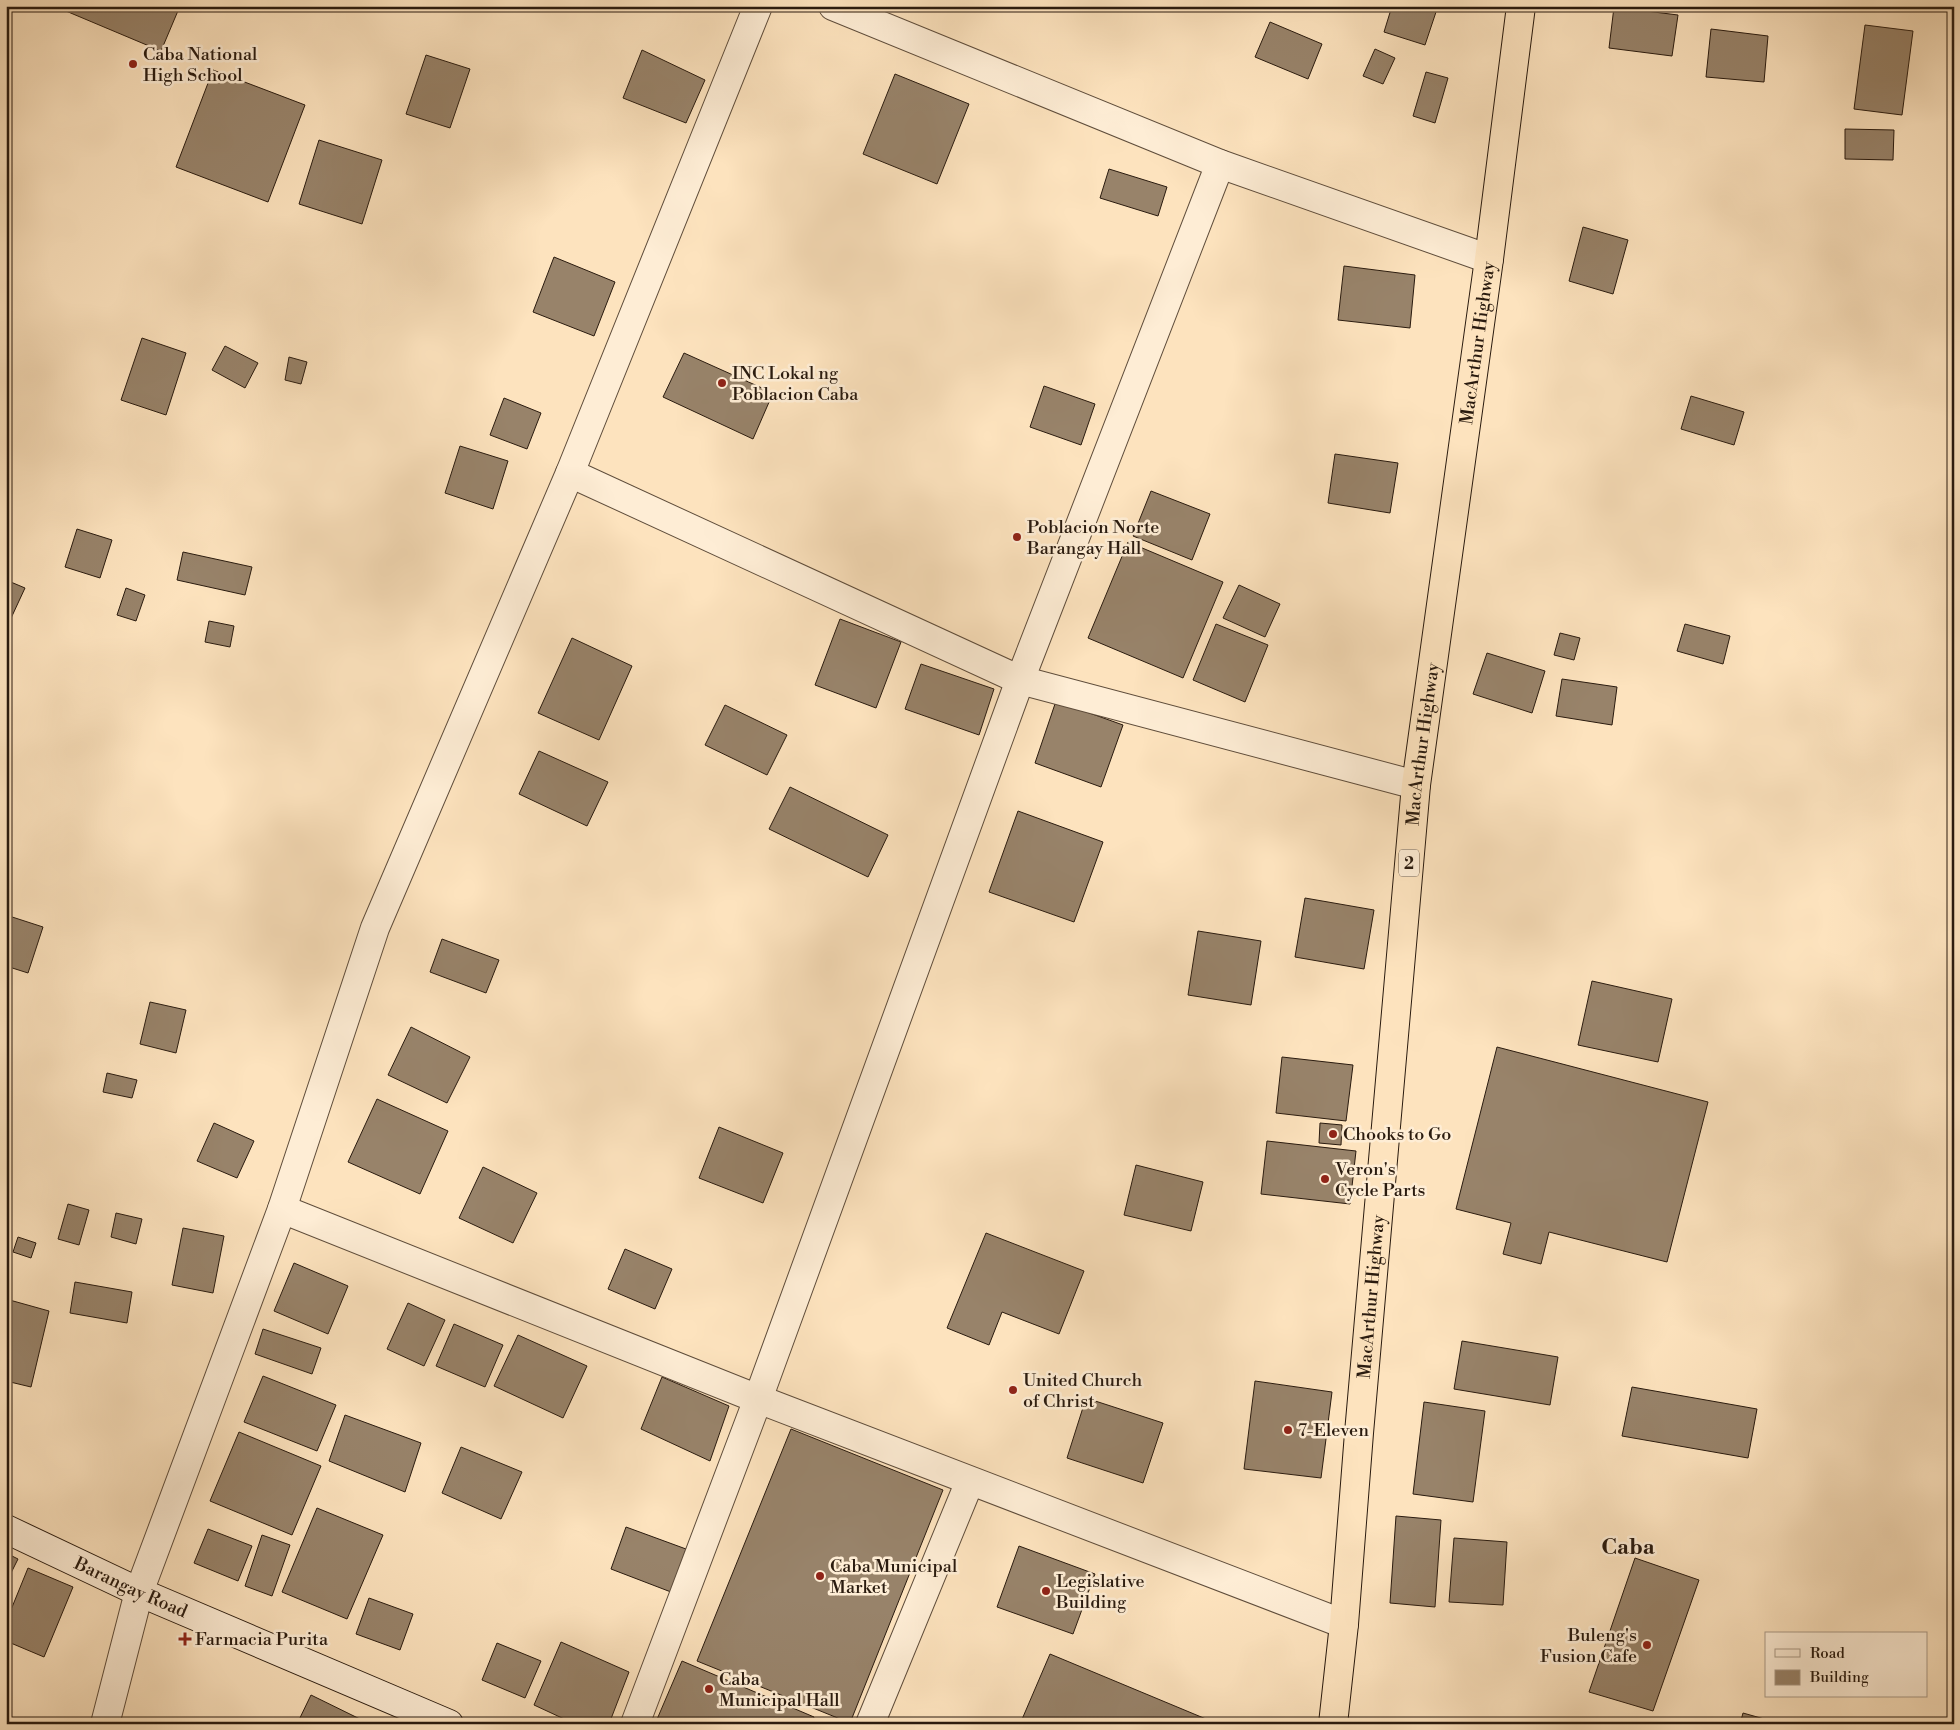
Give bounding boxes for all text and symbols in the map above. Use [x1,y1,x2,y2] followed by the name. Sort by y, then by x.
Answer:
[143,43,258,87] place label: Caba National High School
[127,58,139,70] marker: Caba National High School
[1455,260,1501,426] street label: MacArthur Highway
[732,362,859,406] place label: INC Lokal ng Poblacion Caba
[716,377,728,389] marker: INC Lokal ng Poblacion Caba
[1026,516,1159,560] place label: Poblacion Norte Barangay Hall
[1011,531,1023,543] marker: Poblacion Norte Barangay Hall
[1401,661,1445,827] street label: MacArthur Highway
[1399,850,1419,876] road number: 2
[1343,1123,1451,1146] place label: Chooks to Go
[1327,1128,1339,1140] marker: Chooks to Go
[1334,1158,1426,1202] place label: Veron's Cycle Parts
[1319,1173,1331,1185] marker: Veron's Cycle Parts
[1353,1214,1390,1380] street label: MacArthur Highway
[1023,1369,1142,1413] place label: United Church of Christ
[1007,1384,1019,1396] marker: United Church of Christ
[1298,1419,1369,1442] place label: 7-Eleven
[1282,1424,1294,1436] marker: 7-Eleven
[1601,1534,1656,1561] district label: Caba
[70,1552,192,1624] street label: Barangay Road
[830,1555,958,1599] place label: Caba Municipal Market
[814,1570,826,1582] marker: Caba Municipal Market
[1055,1570,1145,1614] place label: Legislative Building
[1040,1585,1052,1597] marker: Legislative Building
[1540,1624,1637,1668] place label: Buleng's Fusion Cafe
[195,1628,329,1651] place label: Farmacia Purita
[1765,1632,1928,1698] legend
[179,1633,191,1645] marker: Farmacia Purita
[1641,1639,1653,1651] marker: Buleng's Fusion Cafe
[1810,1644,1845,1663] text: Road
[719,1668,840,1712] place label: Caba Municipal Hall
[1809,1668,1869,1687] text: Building
[703,1683,715,1695] marker: Caba Municipal Hall

